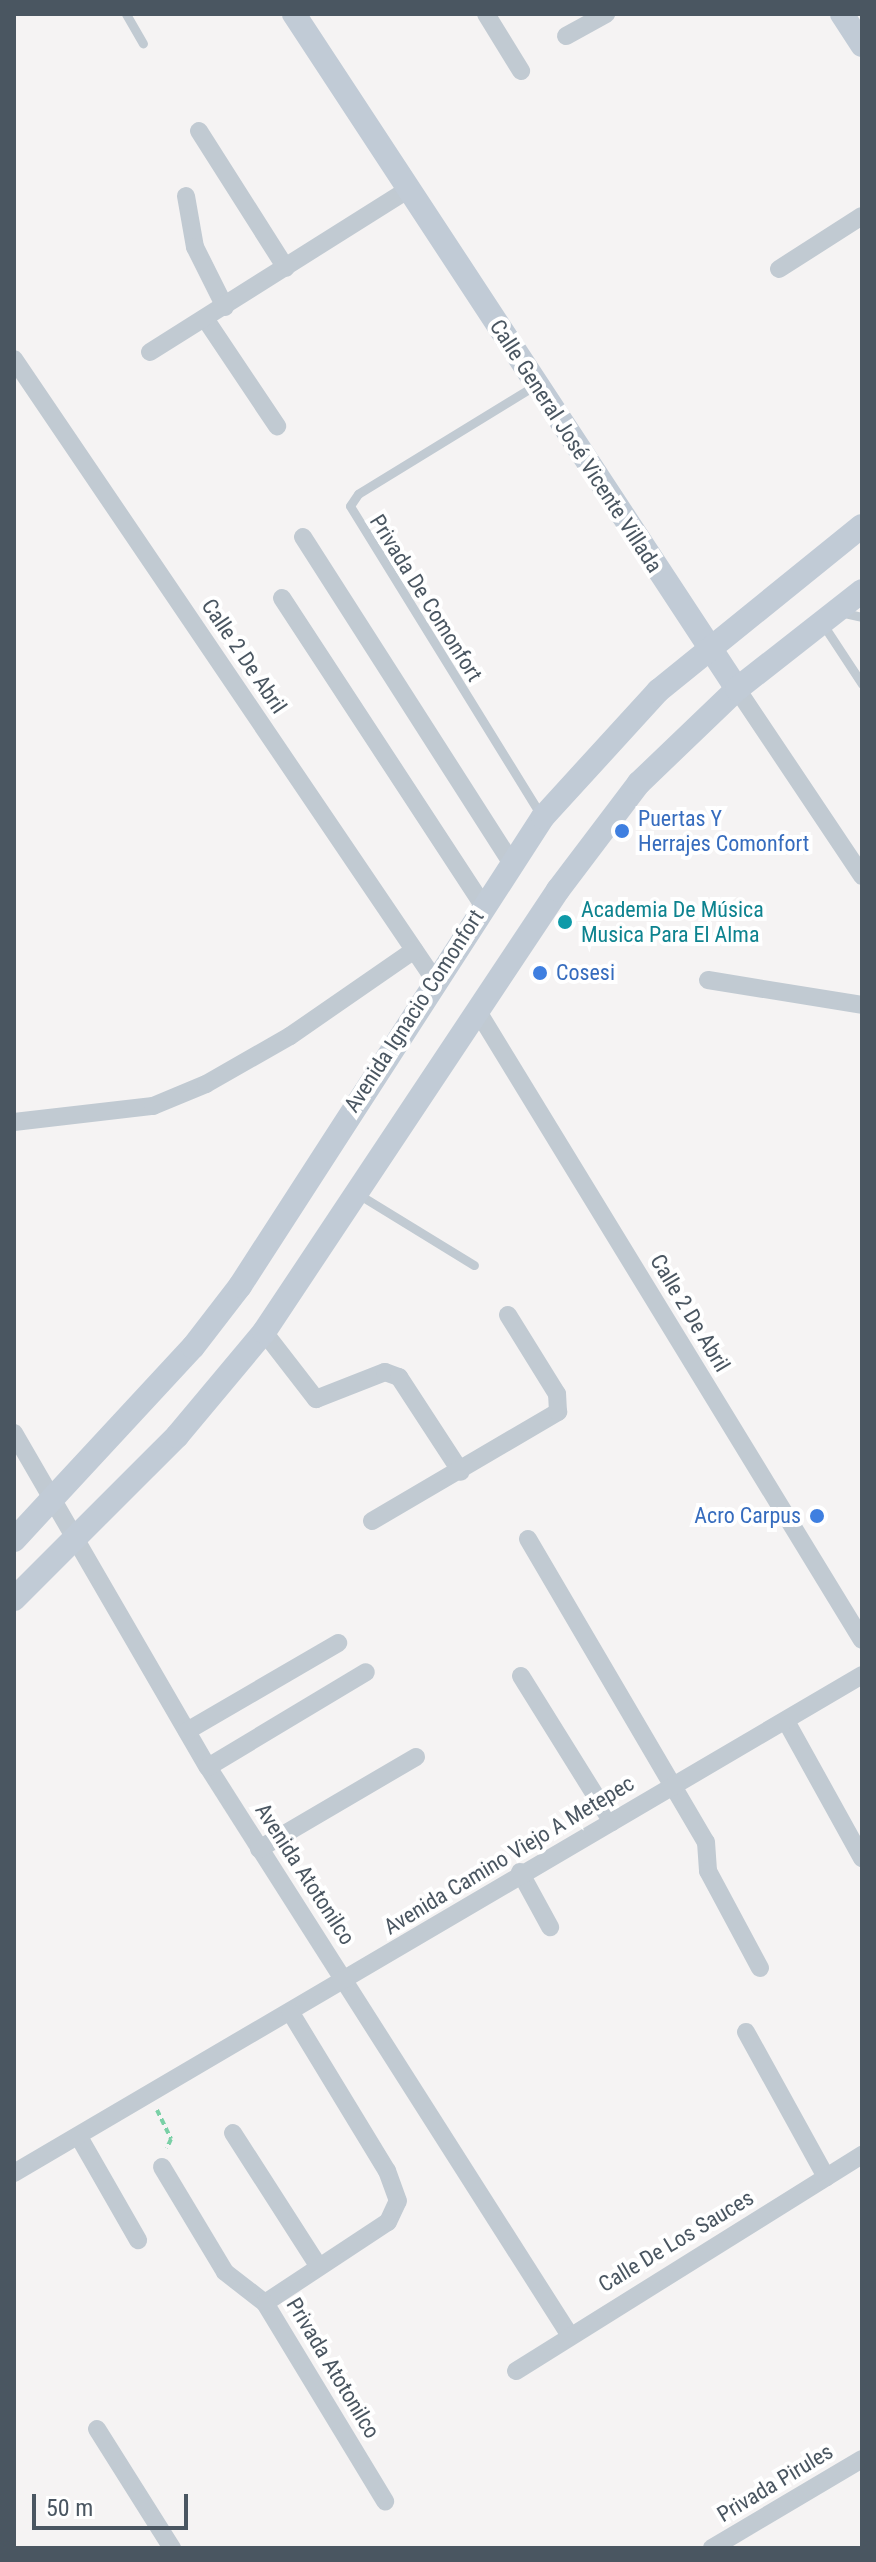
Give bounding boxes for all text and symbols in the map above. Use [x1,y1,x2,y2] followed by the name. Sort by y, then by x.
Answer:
[484,314,668,578] street label: Calle General José Vicente Villada
[364,510,488,686] street label: Privada De Comonfort
[196,594,292,718] street label: Calle 2 De Abril
[638,805,809,856] place label: Puertas Y Herrajes Comonfort
[613,822,631,840] marker: Puertas Y Herrajes Comonfort
[581,896,764,948] place label: Academia De Música Musica Para El Alma
[339,905,489,1117] street label: Avenida Ignacio Comonfort
[556,913,574,931] marker: Academia De Música Musica Para El Alma
[556,960,615,986] place label: Cosesi
[531,964,549,982] marker: Cosesi
[645,1249,735,1377] street label: Calle 2 De Abril
[694,1503,801,1529] place label: Acro Carpus
[808,1507,826,1525] marker: Acro Carpus
[379,1770,639,1940] street label: Avenida Camino Viejo A Metepec
[250,1798,360,1950] street label: Avenida Atotonilco
[594,2184,758,2298] street label: Calle De Los Sauces
[281,2293,385,2443] street label: Privada Atotonilco
[712,2438,838,2528] street label: Privada Pirules
[36,2478,192,2528] scale bar
[46,2494,93,2522] text: 50 m

